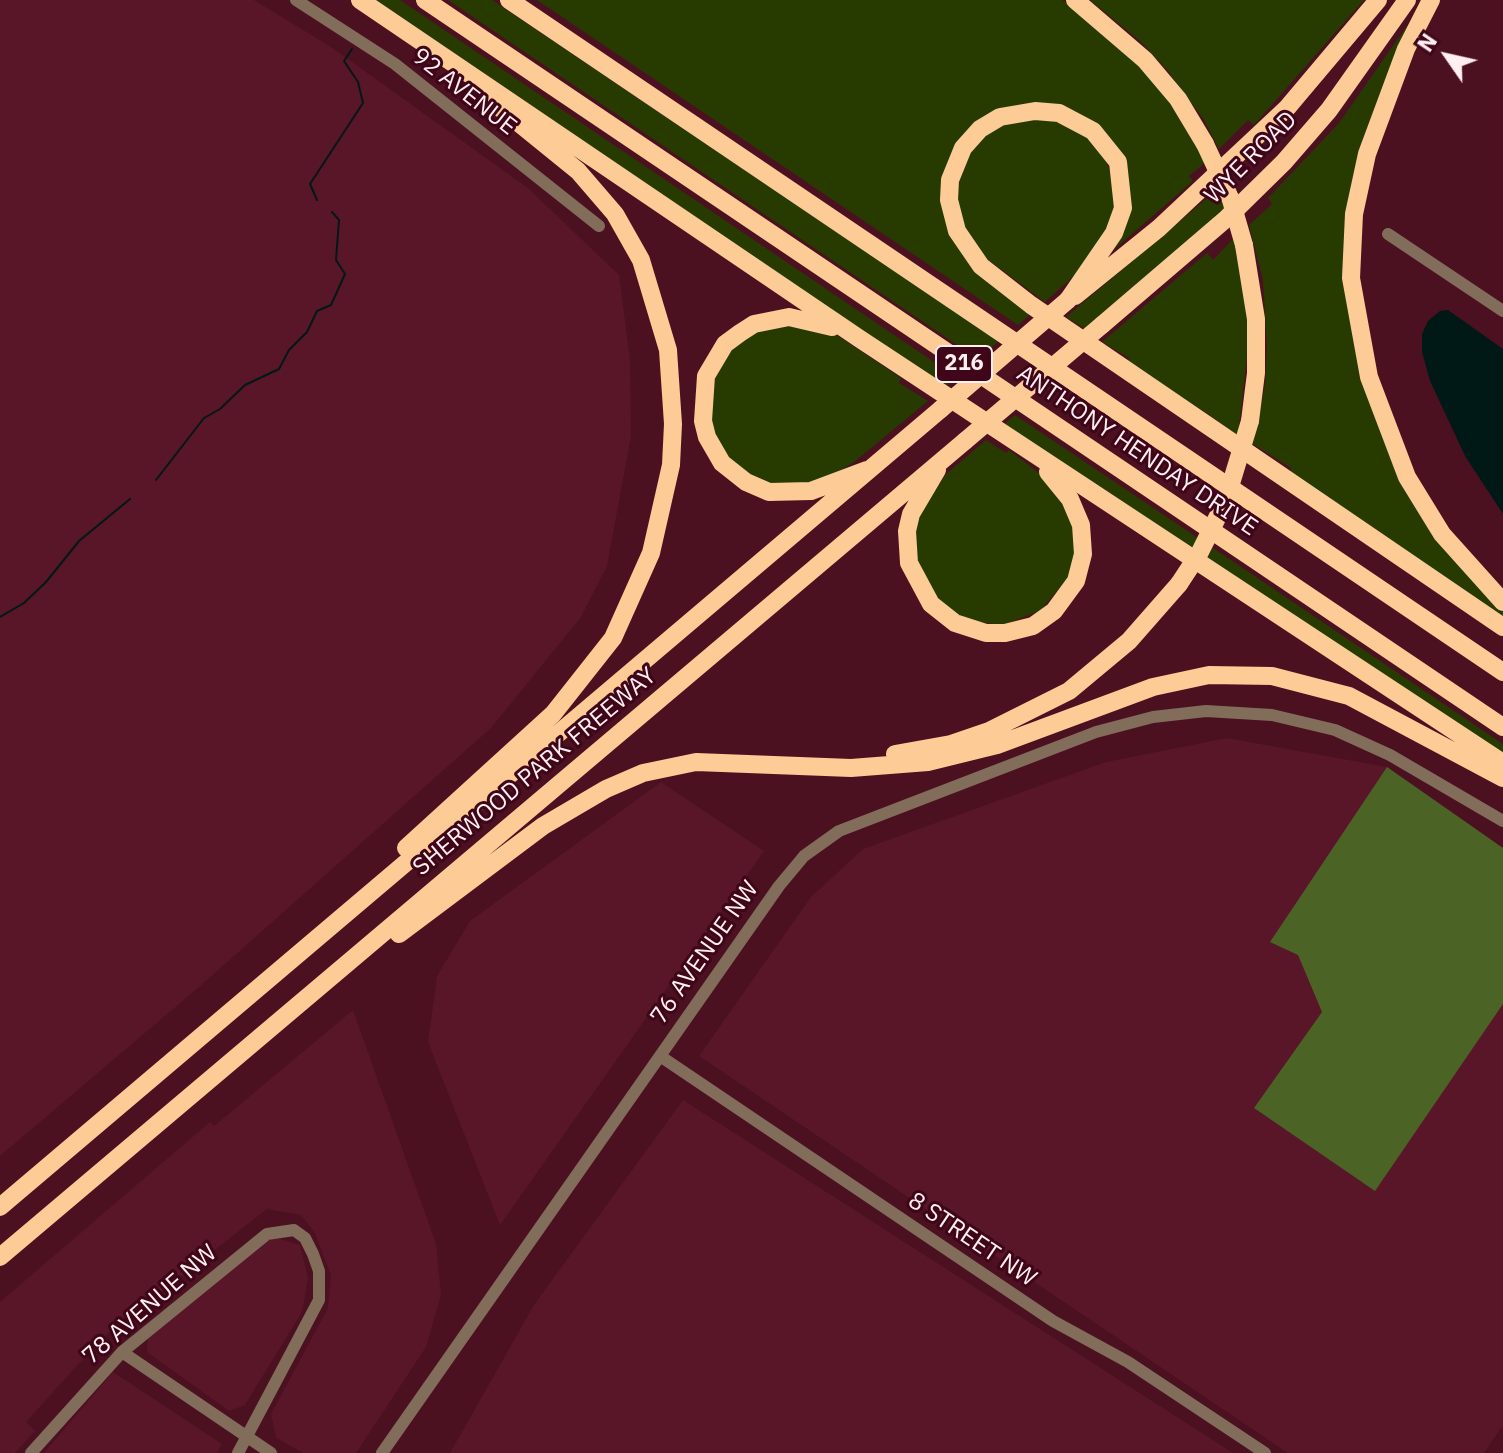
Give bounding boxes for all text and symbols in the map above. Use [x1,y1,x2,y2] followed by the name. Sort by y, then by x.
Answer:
[1407,16,1487,96] north arrow
[1410,28,1443,57] text: N
[406,42,522,142] street label: 92 AVENUE
[1199,106,1303,210] street label: WYE ROAD
[936,346,992,382] road number: 216
[1011,360,1263,542] street label: ANTHONY HENDAY DRIVE
[408,662,662,882] street label: SHERWOOD PARK FREEWAY
[645,876,765,1030] street label: 76 AVENUE NW
[902,1187,1042,1293] street label: 8 STREET NW
[77,1239,223,1371] street label: 78 AVENUE NW

